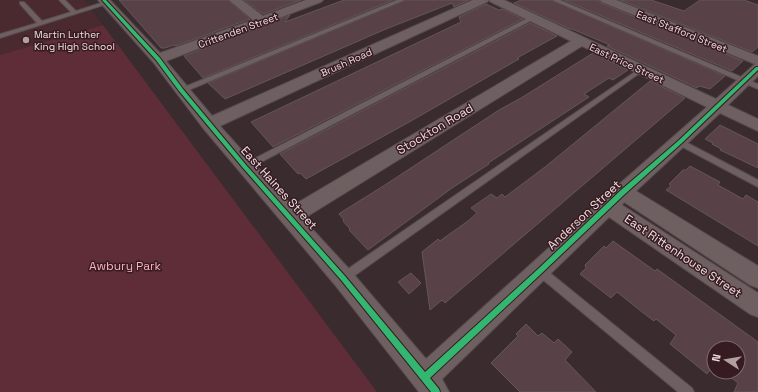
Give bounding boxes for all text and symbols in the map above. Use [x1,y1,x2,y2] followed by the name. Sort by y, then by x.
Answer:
[635,7,729,56] street label: East Stafford Street
[196,10,280,51] street label: Crittenden Street
[34,28,115,53] place label: Martin Luther King High School
[21,35,31,45] marker: Martin Luther King High School
[587,40,667,87] street label: East Price Street
[318,45,374,80] street label: Brush Road
[394,100,476,158] street label: Stockton Road
[237,143,321,233] street label: East Haines Street
[544,177,624,253] street label: Anderson Street
[621,211,745,301] street label: East Rittenhouse Street
[89,258,162,274] park label: Awbury Park
[706,340,746,380] north arrow
[709,353,724,363] text: N

